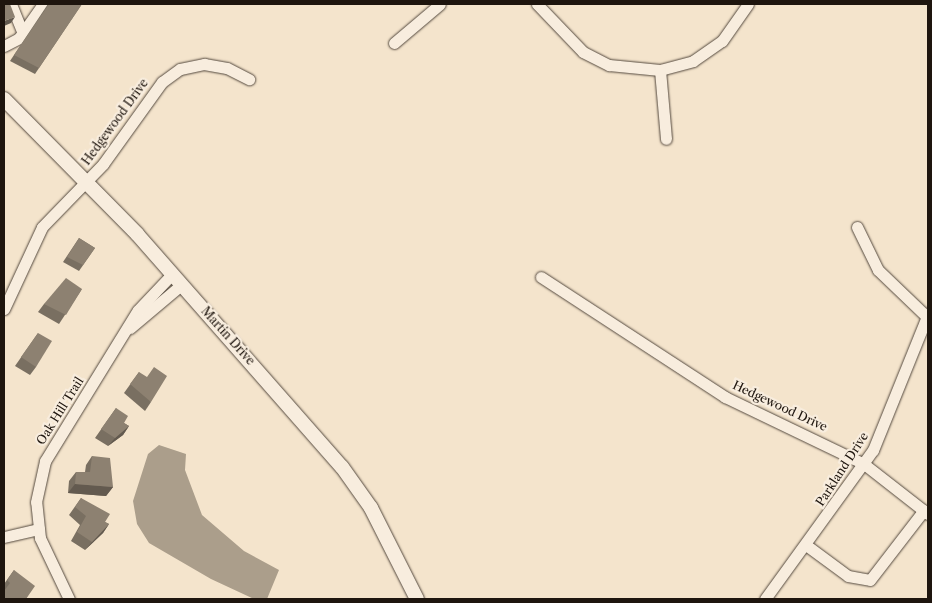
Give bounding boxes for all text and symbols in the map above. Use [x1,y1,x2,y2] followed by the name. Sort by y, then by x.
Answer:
[79,76,151,168] street label: Hedgewood Drive
[198,304,258,368] street label: Martin Drive
[33,374,87,448] street label: Oak Hill Trail
[730,378,830,434] street label: Hedgewood Drive
[813,429,871,509] street label: Parkland Drive

